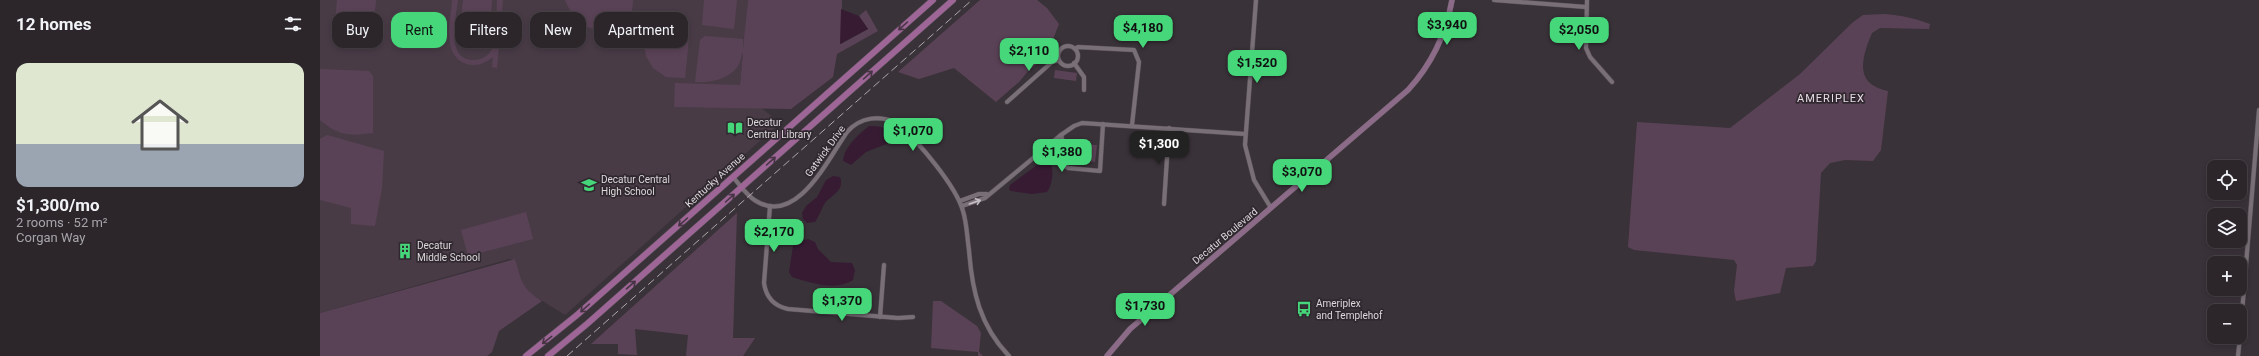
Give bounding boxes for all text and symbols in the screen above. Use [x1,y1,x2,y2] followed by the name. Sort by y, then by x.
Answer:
[332,12,383,48] chip: Buy
[391,12,447,48] chip: Rent
[455,12,522,48] chip: Filters
[530,12,586,48] chip: New
[594,12,688,48] chip: Apartment
[1414,12,1480,46] pin: $3,940
[282,13,304,35] icon: filters
[16,14,92,34] text: 12 homes
[1110,15,1176,49] pin: $4,180
[1427,17,1467,32] text: $3,940
[1546,17,1612,51] pin: $2,050
[1123,20,1163,35] text: $4,180
[899,21,909,30] one-way arrow
[1559,22,1599,37] text: $2,050
[996,38,1062,72] pin: $2,110
[1009,43,1049,58] text: $2,110
[1224,50,1290,84] pin: $1,520
[1237,55,1277,70] text: $1,520
[863,70,873,80] one-way arrow
[124,89,196,161] icon: home
[1797,92,1865,105] district label: AMERIPLEX
[747,117,812,140] place label: Decatur Central Library
[880,118,946,152] pin: $1,070
[726,119,744,137] library icon: Decatur Central Library
[803,123,847,179] street label: Gatwick Drive
[893,123,933,138] text: $1,070
[1126,131,1192,165] pin: $1,300
[1139,136,1179,151] text: $1,300
[1029,139,1095,173] pin: $1,380
[1042,144,1082,159] text: $1,380
[683,150,747,210] street label: Kentucky Avenue
[765,157,776,166] one-way arrow
[1269,159,1335,193] pin: $3,070
[2207,160,2247,344] map controls
[2207,160,2247,200] button: locate
[1282,164,1322,179] text: $3,070
[601,174,670,197] place label: Decatur Central High School
[580,176,598,194] school or university icon: Decatur Central High School
[724,193,735,202] one-way arrow
[16,195,100,215] text: $1,300/mo
[969,197,981,205] one-way arrow
[1190,206,1260,266] street label: Decatur Boulevard
[2207,208,2247,248] button: layers
[16,215,108,230] text: 2 rooms · 52 m²
[677,217,688,226] one-way arrow
[741,219,807,253] pin: $2,170
[754,224,794,239] text: $2,170
[16,230,85,245] text: Corgan Way
[417,240,480,263] place label: Decatur Middle School
[396,242,414,260] building icon: Decatur Middle School
[2207,256,2247,296] button: +
[626,281,636,290] one-way arrow
[809,288,875,322] pin: $1,370
[822,293,862,308] text: $1,370
[1112,293,1178,327] pin: $1,730
[1125,298,1165,313] text: $1,730
[1316,298,1383,321] place label: Ameriplex and Templehof
[1295,300,1313,318] bus stop icon: Ameriplex and Templehof
[580,303,591,312] one-way arrow
[2207,304,2247,344] button: −
[541,336,552,345] one-way arrow

